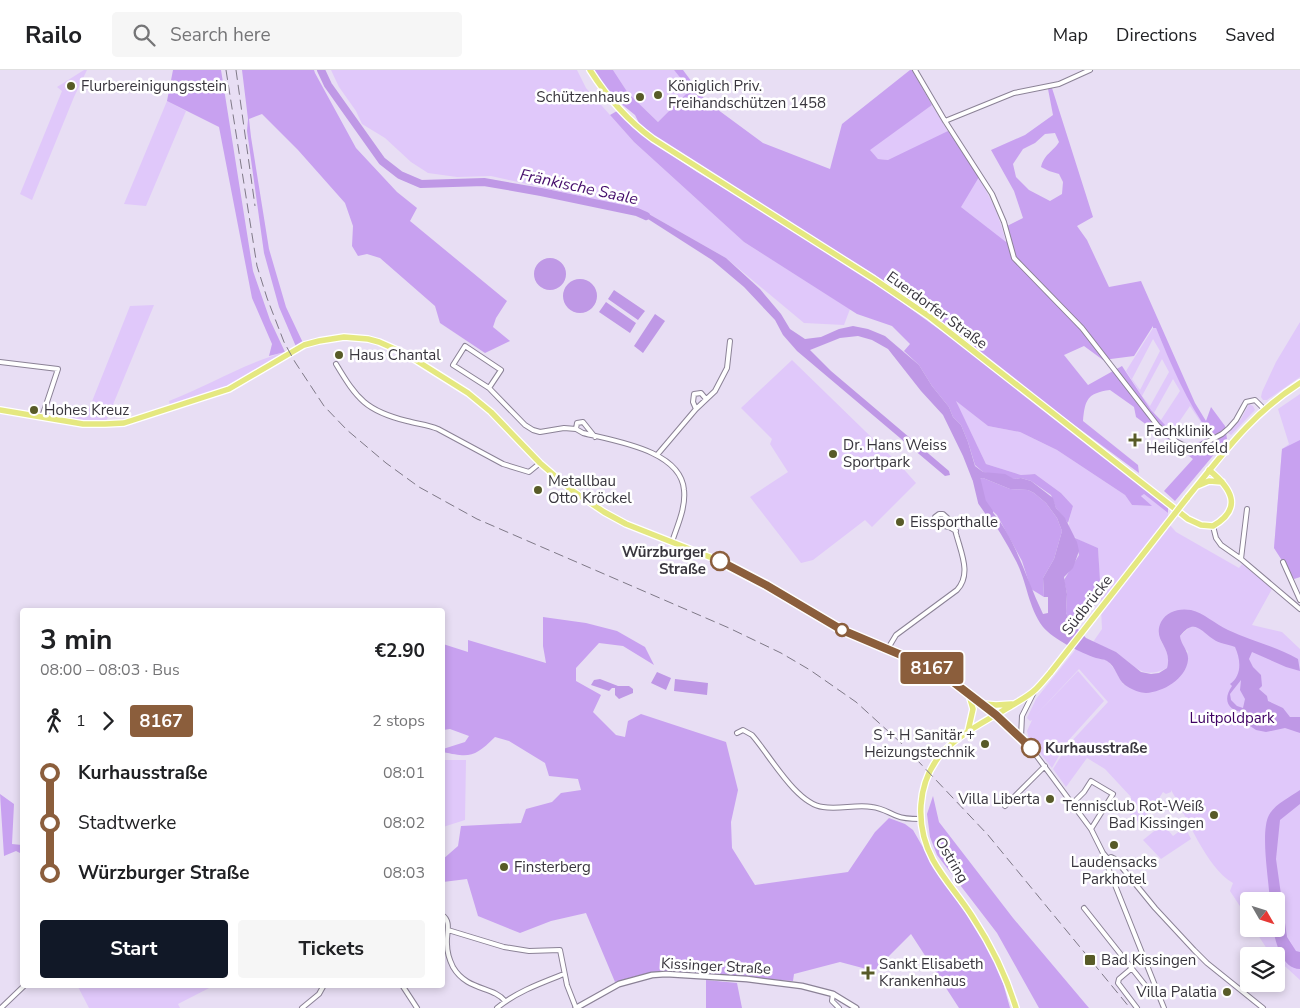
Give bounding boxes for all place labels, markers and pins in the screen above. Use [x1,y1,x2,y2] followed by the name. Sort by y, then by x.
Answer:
[81,76,227,96] place label: Flurbereinigungsstein
[668,76,826,113] place label: Königlich Priv. Freihandschützen 1458
[65,80,77,92] marker: Flurbereinigungsstein
[536,87,630,107] place label: Schützenhaus
[652,89,664,101] marker: Königlich Priv. Freihandschützen 1458
[634,91,646,103] marker: Schützenhaus
[349,345,441,365] place label: Haus Chantal
[333,349,345,361] marker: Haus Chantal
[44,400,129,420] place label: Hohes Kreuz
[28,404,40,416] marker: Hohes Kreuz
[1146,421,1228,458] place label: Fachklinik Heiligenfeld
[1128,433,1142,447] marker: Fachklinik Heiligenfeld
[843,435,947,472] place label: Dr. Hans Weiss Sportpark
[827,448,839,460] marker: Dr. Hans Weiss Sportpark
[548,471,632,508] place label: Metallbau Otto Kröckel
[532,484,544,496] marker: Metallbau Otto Kröckel
[910,512,998,532] place label: Eissporthalle
[894,516,906,528] marker: Eissporthalle
[622,542,706,579] place label: Würzburger Straße
[710,551,730,571] marker: Würzburger Straße
[835,623,849,637] unlabelled marker
[864,725,975,762] place label: S + H Sanitär + Heizungstechnik
[979,738,991,750] marker: S + H Sanitär + Heizungstechnik
[1021,738,1041,758] marker: Kurhausstraße
[1045,738,1147,758] place label: Kurhausstraße
[957,789,1040,809] place label: Villa Liberta
[1044,793,1056,805] marker: Villa Liberta
[1063,796,1204,833] place label: Tennisclub Rot-Weiß Bad Kissingen
[1208,809,1220,821] marker: Tennisclub Rot-Weiß Bad Kissingen
[1108,839,1120,851] marker: Laudensacks Parkhotel
[1071,852,1157,889] place label: Laudensacks Parkhotel
[514,857,591,877] place label: Finsterberg
[498,861,510,873] marker: Finsterberg
[1101,950,1196,970] place label: Bad Kissingen
[1083,953,1097,967] marker: Bad Kissingen
[879,954,983,991] place label: Sankt Elisabeth Krankenhaus
[861,966,875,980] marker: Sankt Elisabeth Krankenhaus
[1135,982,1217,1002] place label: Villa Palatia
[1221,986,1233,998] marker: Villa Palatia

